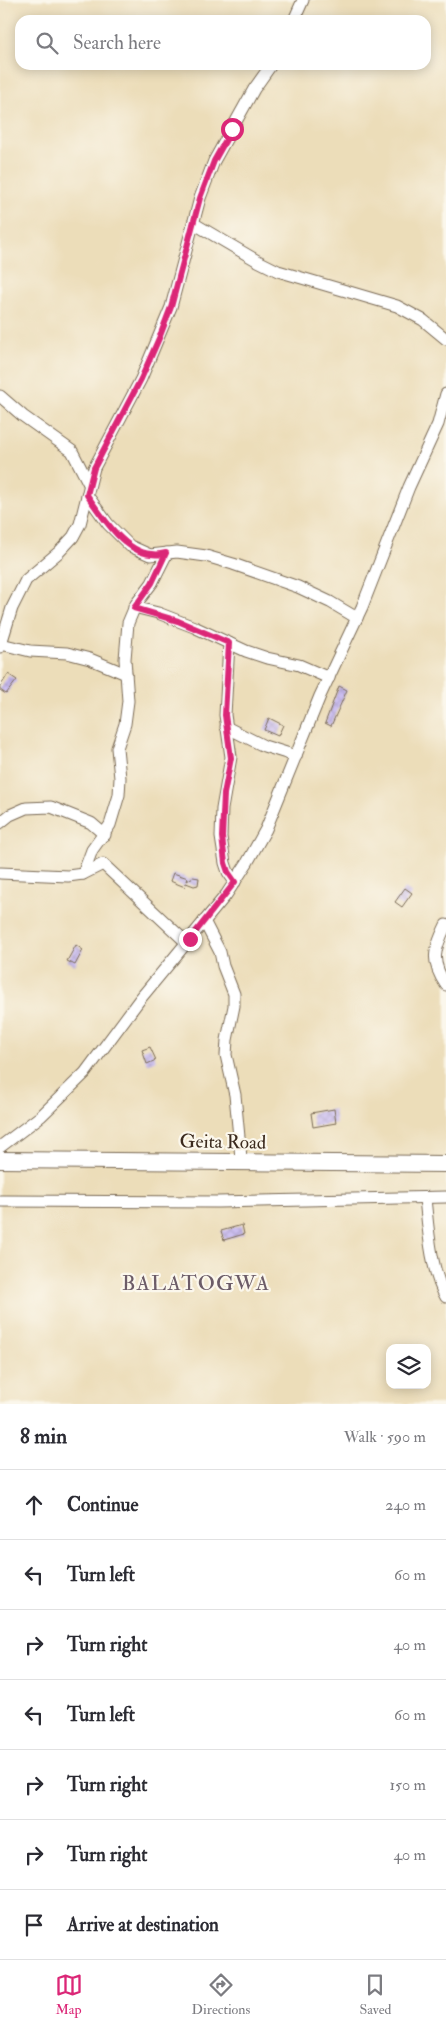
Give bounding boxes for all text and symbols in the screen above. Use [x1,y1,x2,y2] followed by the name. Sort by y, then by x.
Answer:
[15,15,431,70] search box
[33,29,61,57] icon: search
[73,31,161,55] text: Search here
[221,118,244,141] route start
[179,928,202,951] route end
[180,1129,267,1155] street label: Geita Road
[122,1270,270,1297] district label: BALATOGWA
[386,1344,431,1389] map controls
[386,1344,431,1389] button: layers
[20,1423,67,1450] text: 8 min
[344,1427,426,1447] text: Walk · 590 m
[20,1491,48,1519] icon: ahead
[67,1493,138,1517] text: Continue
[385,1495,426,1515] text: 240 m
[20,1561,48,1589] icon: left
[67,1563,135,1587] text: Turn left
[394,1565,426,1585] text: 60 m
[20,1631,48,1659] icon: right
[67,1633,147,1657] text: Turn right
[393,1635,426,1655] text: 40 m
[20,1701,48,1729] icon: left
[67,1703,135,1727] text: Turn left
[394,1705,426,1725] text: 60 m
[20,1771,48,1799] icon: right
[67,1773,147,1797] text: Turn right
[389,1775,426,1795] text: 150 m
[20,1841,48,1869] icon: right
[67,1843,147,1867] text: Turn right
[393,1845,426,1865] text: 40 m
[20,1911,48,1939] icon: arrive
[67,1913,219,1937] text: Arrive at destination
[55,1971,83,2018] tab: Map
[192,1971,250,2018] tab: Directions
[359,1971,391,2018] tab: Saved

